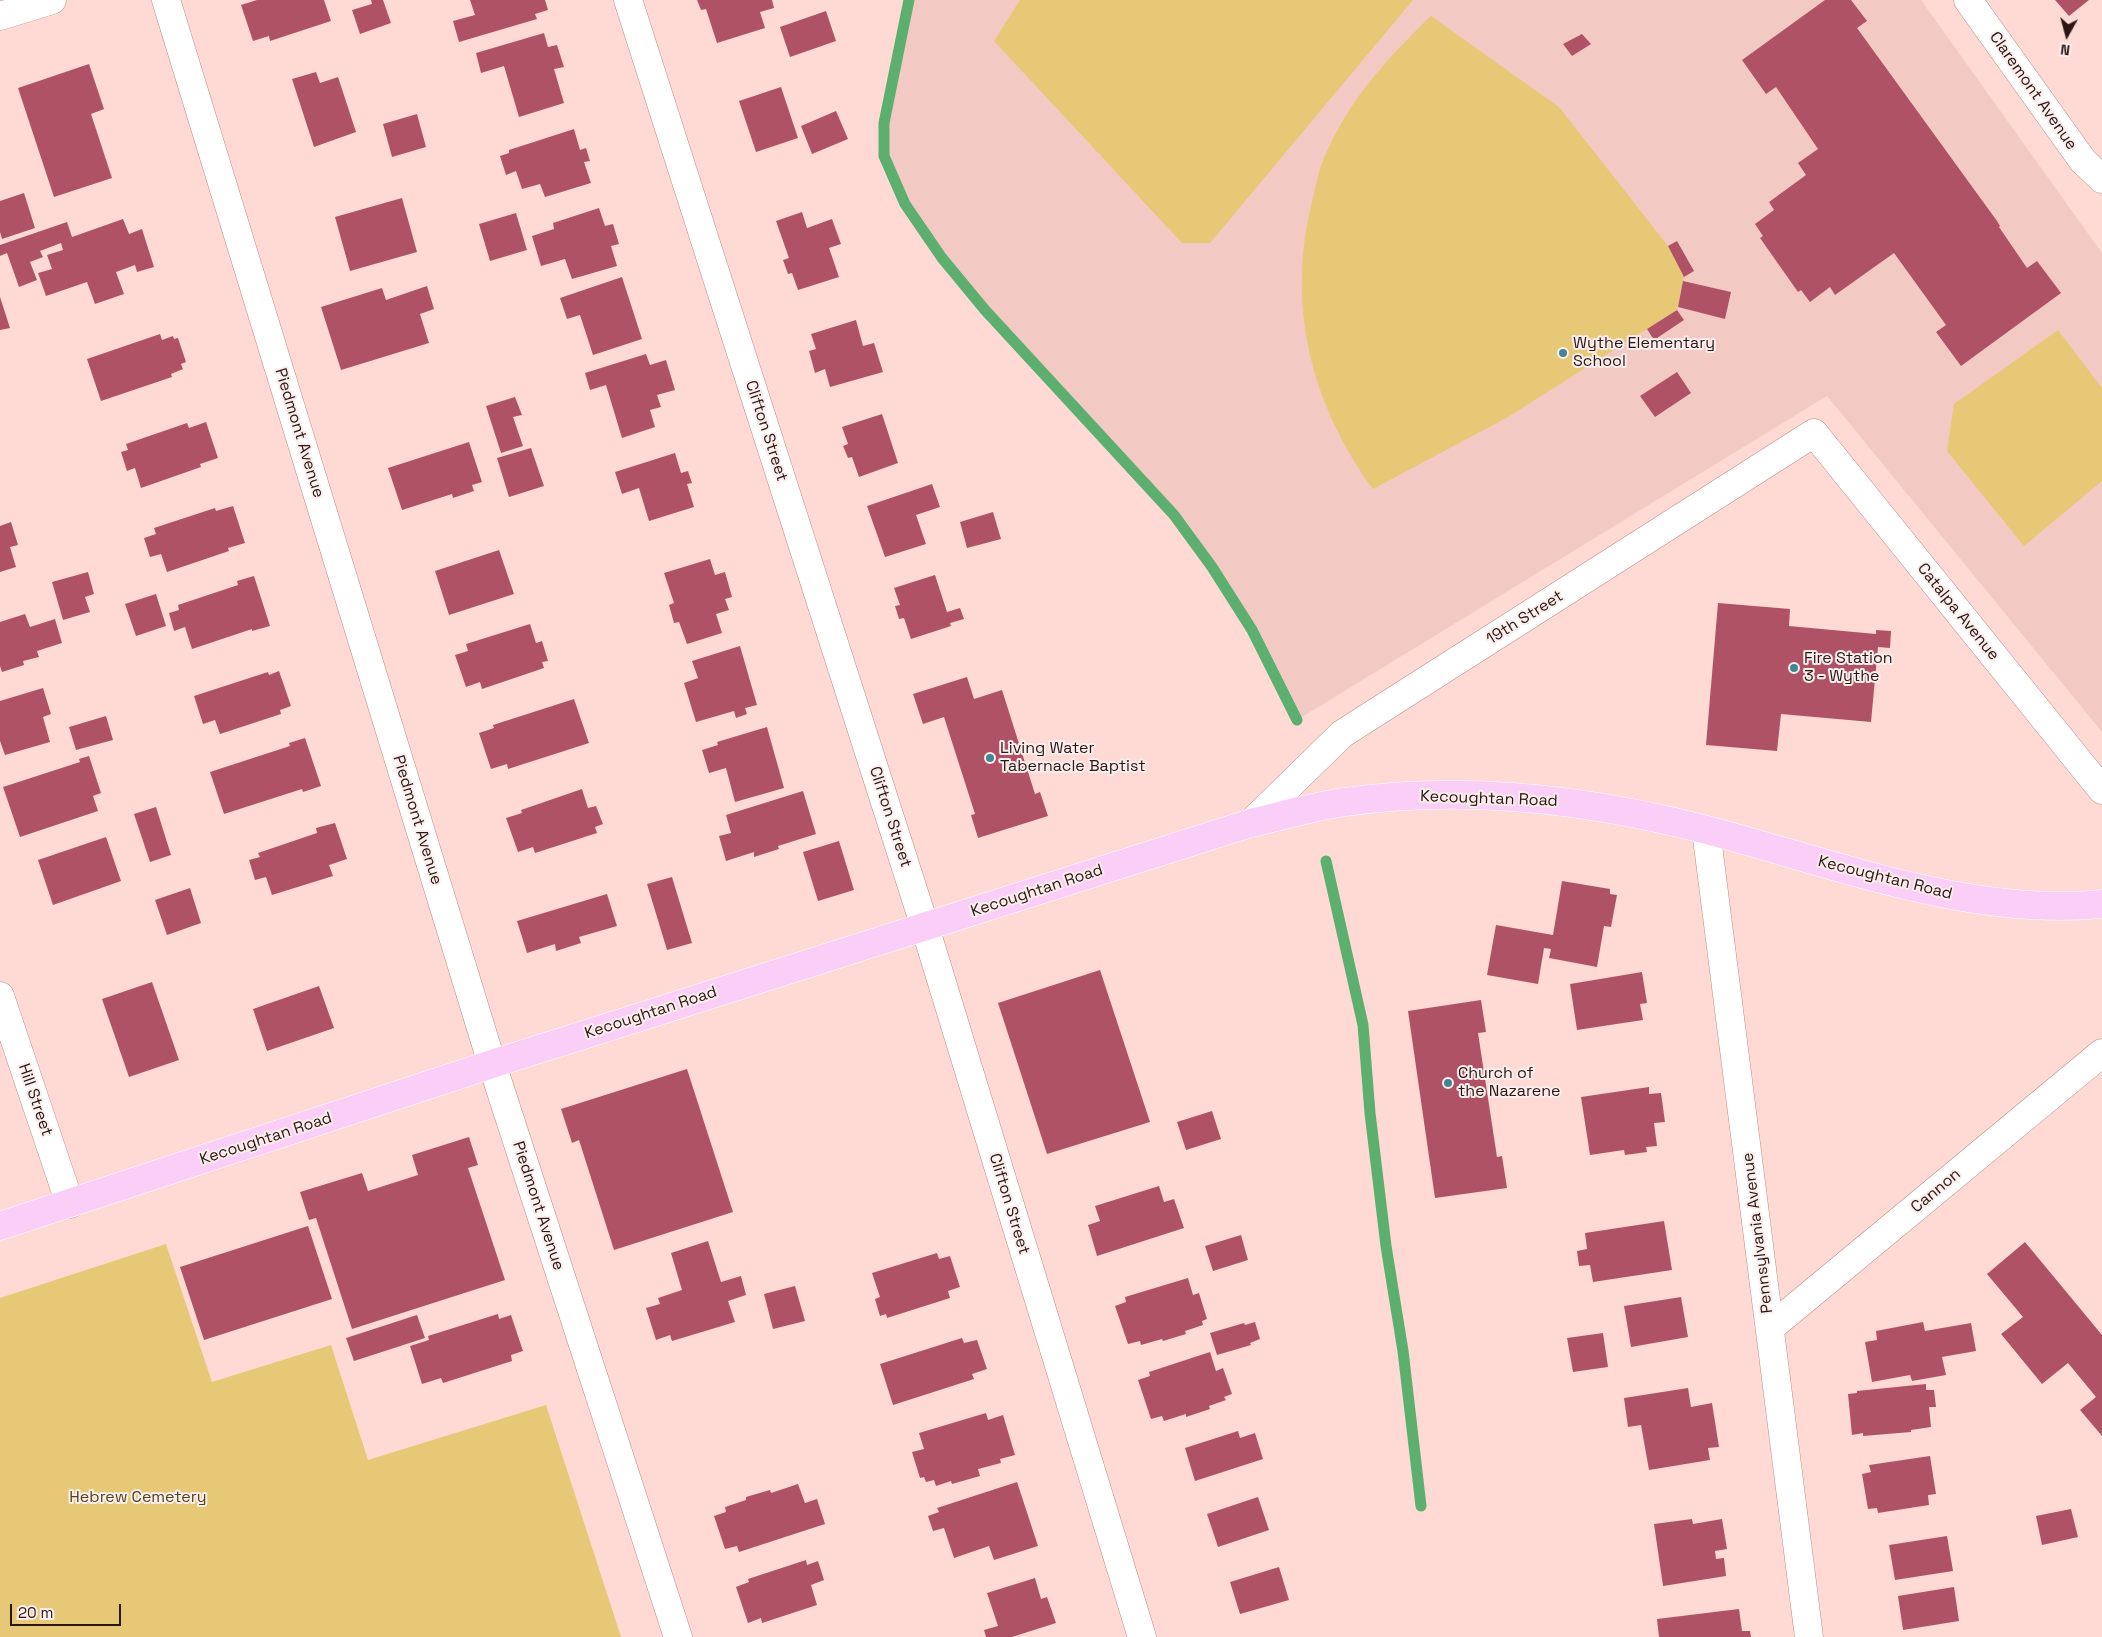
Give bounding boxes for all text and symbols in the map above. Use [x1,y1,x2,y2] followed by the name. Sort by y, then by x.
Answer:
[2042,10,2092,60] north arrow
[1985,28,2081,154] street label: Claremont Avenue
[2059,40,2071,59] text: N
[1573,334,1715,372] place label: Wythe Elementary School
[1557,347,1569,359] marker: Wythe Elementary School
[270,366,328,500] street label: Piedmont Avenue
[741,378,791,484] street label: Clifton Street
[1913,560,2003,664] street label: Catalpa Avenue
[1483,587,1567,649] street label: 19th Street
[1804,649,1893,687] place label: Fire Station 3 - Wythe
[1788,662,1800,674] marker: Fire Station 3 - Wythe
[1000,739,1146,777] place label: Living Water Tabernacle Baptist
[984,752,996,764] marker: Living Water Tabernacle Baptist
[388,753,446,887] street label: Piedmont Avenue
[865,764,915,870] street label: Clifton Street
[1420,787,1558,811] street label: Kecoughtan Road
[1816,852,1954,904] street label: Kecoughtan Road
[969,861,1105,921] street label: Kecoughtan Road
[583,983,719,1043] street label: Kecoughtan Road
[14,1061,56,1139] street label: Hill Street
[1458,1064,1561,1102] place label: Church of the Nazarene
[1442,1077,1454,1089] marker: Church of the Nazarene
[198,1109,334,1169] street label: Kecoughtan Road
[508,1139,568,1273] street label: Piedmont Avenue
[985,1151,1033,1257] street label: Clifton Street
[1739,1152,1777,1314] street label: Pennsylvania Avenue
[1907,1165,1965,1217] street label: Cannon
[69,1488,207,1508] park label: Hebrew Cemetery
[12,1594,124,1626] scale bar
[18,1603,53,1622] text: 20 m

